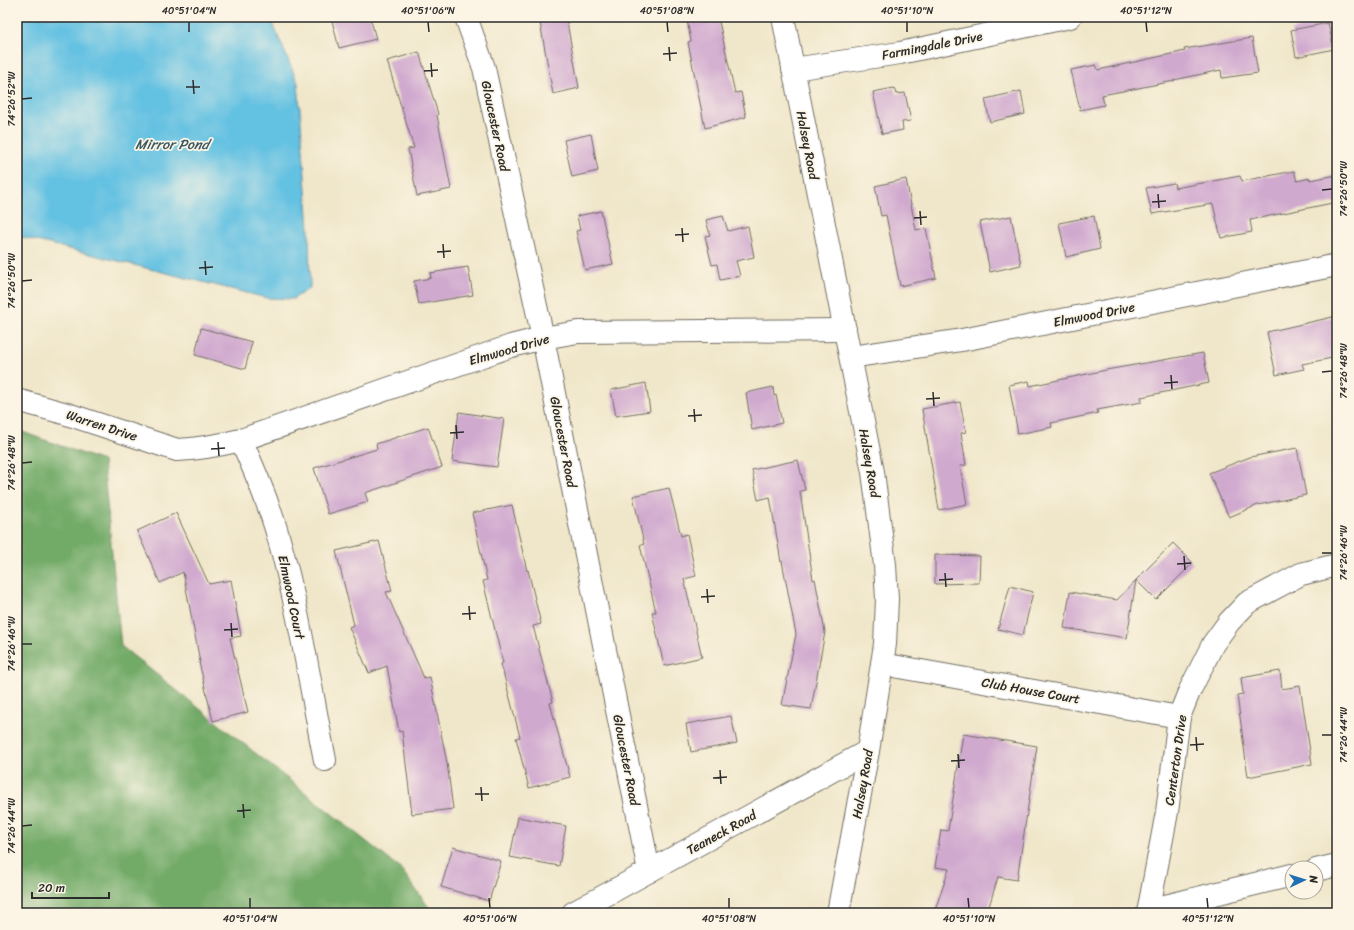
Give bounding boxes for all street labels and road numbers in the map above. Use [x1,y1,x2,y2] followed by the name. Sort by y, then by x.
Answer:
[880,24,984,67] street label: Farmingdale Drive
[475,79,517,175] street label: Gloucester Road
[790,109,826,183] street label: Halsey Road
[1051,295,1137,334] street label: Elmwood Drive
[466,327,552,372] street label: Elmwood Drive
[543,395,584,491] street label: Gloucester Road
[63,403,141,448] street label: Warren Drive
[852,427,887,501] street label: Halsey Road
[271,553,312,642] street label: Elmwood Court
[980,671,1082,711] street label: Club House Court
[606,713,647,809] street label: Gloucester Road
[1158,713,1193,807] street label: Centerton Drive
[845,747,880,820] street label: Halsey Road
[682,803,762,861] street label: Teaneck Road

